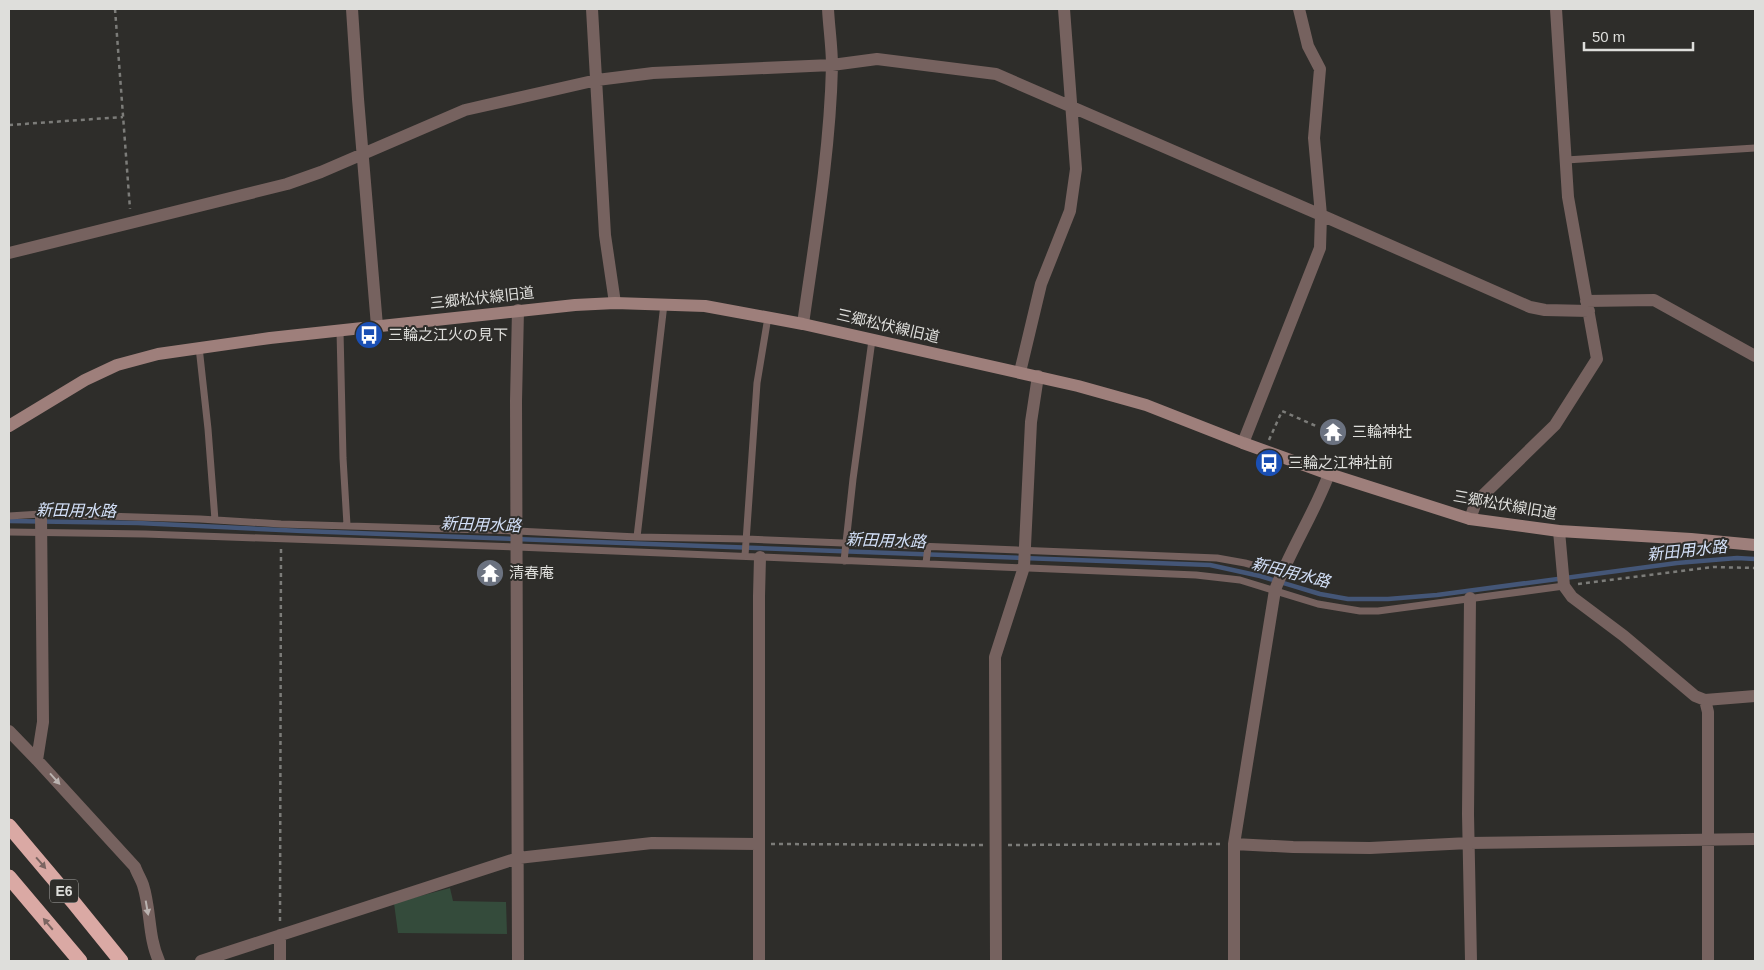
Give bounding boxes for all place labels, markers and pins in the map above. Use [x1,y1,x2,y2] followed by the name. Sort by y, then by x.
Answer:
[354,320,384,350] bus stop icon: 三輪之江火の見下
[388,326,508,343] place label: 三輪之江火の見下
[1318,417,1348,447] temple icon: 三輪神社
[1352,423,1412,440] place label: 三輪神社
[1254,448,1284,478] bus stop icon: 三輪之江神社前
[1288,454,1393,471] place label: 三輪之江神社前
[475,558,505,588] temple icon: 清春庵
[509,564,554,581] place label: 清春庵

